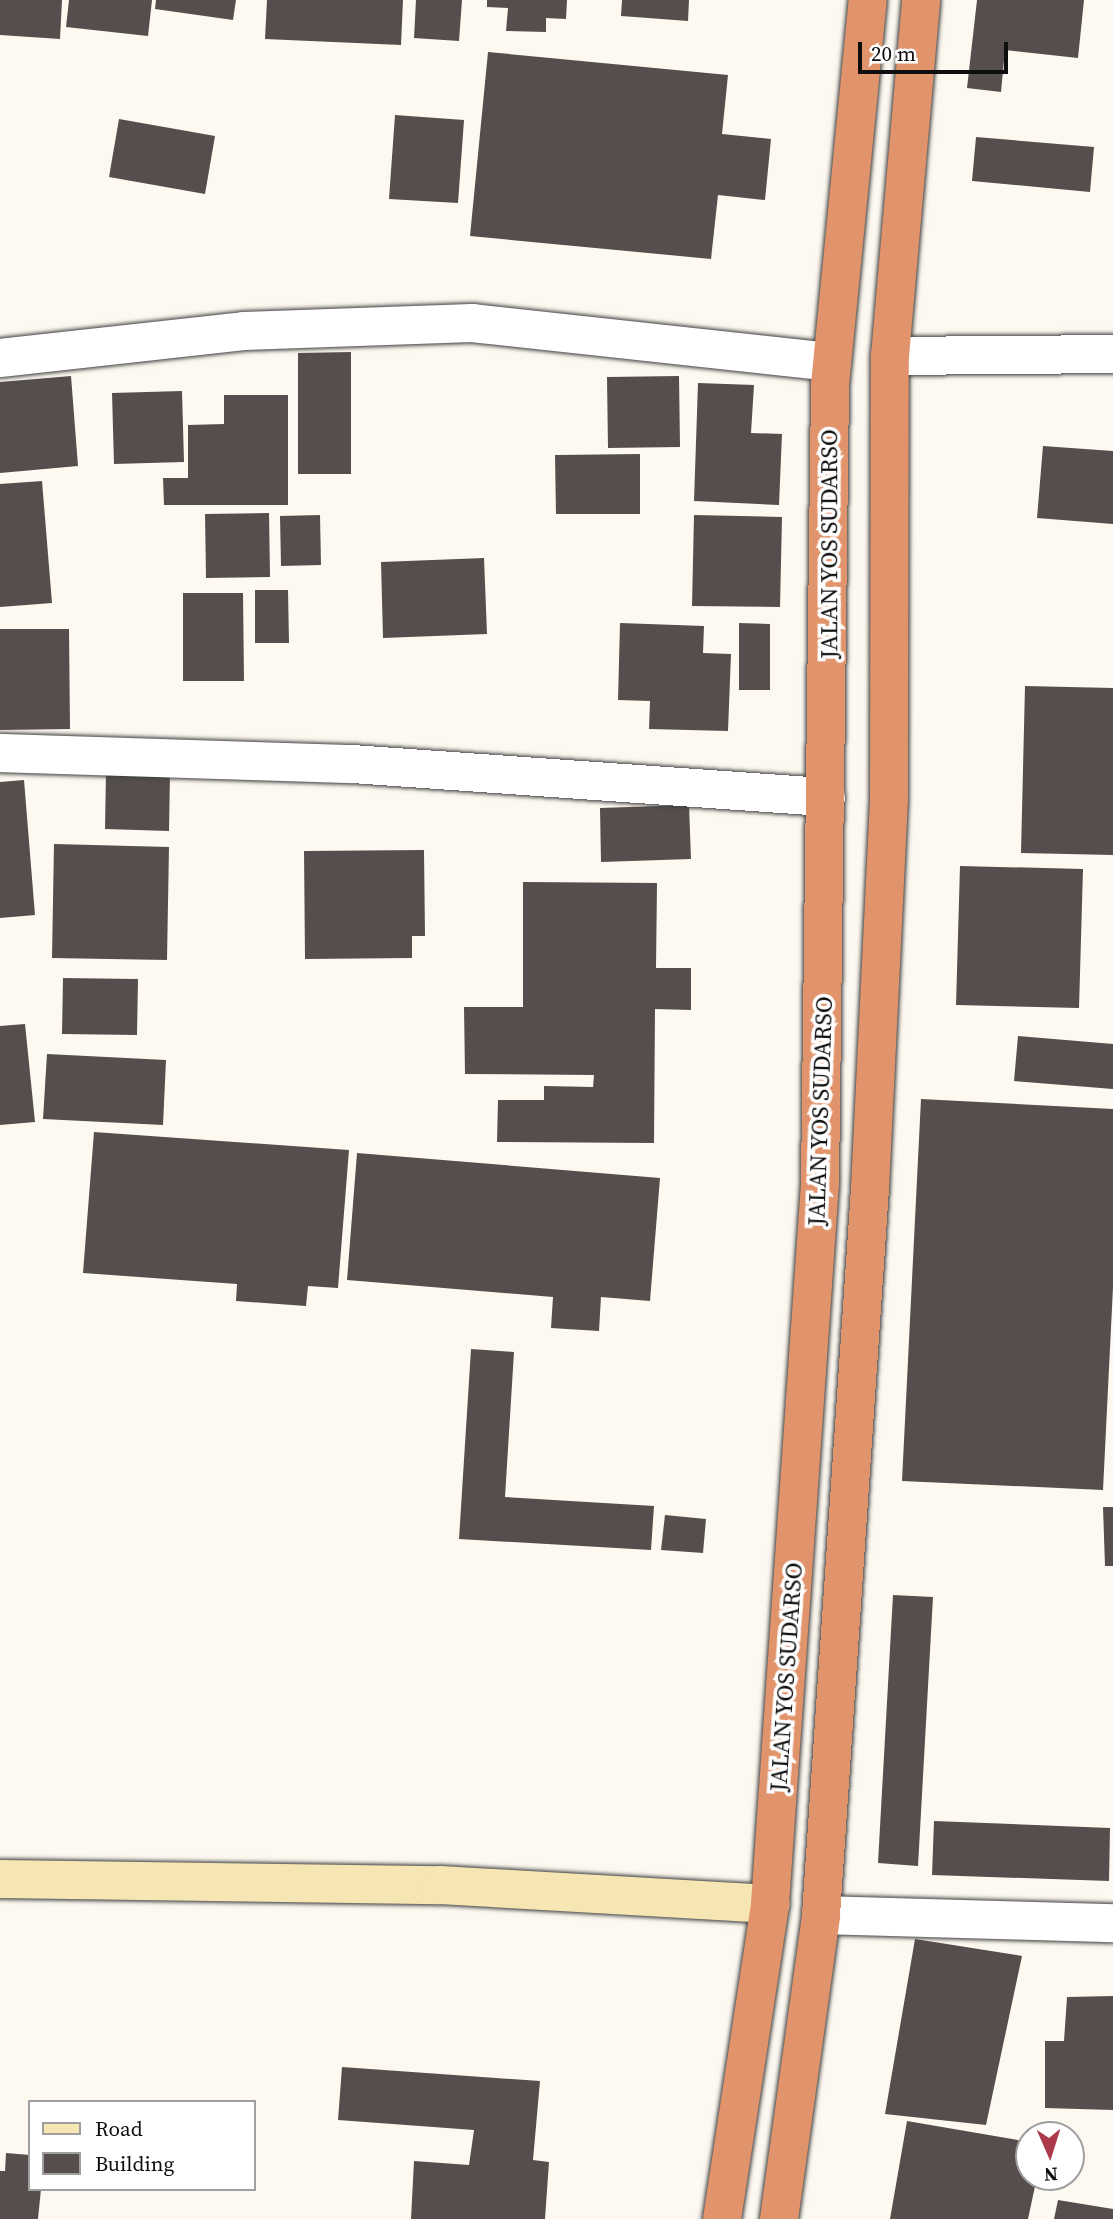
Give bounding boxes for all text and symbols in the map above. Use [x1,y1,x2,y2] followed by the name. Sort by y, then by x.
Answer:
[861,28,1012,72] scale bar
[871,39,916,68] text: 20 m
[815,429,843,659] street label: JALAN YOS SUDARSO
[802,995,838,1227] street label: JALAN YOS SUDARSO
[764,1561,808,1793] street label: JALAN YOS SUDARSO
[28,2100,256,2191] legend
[95,2114,143,2143] text: Road
[1015,2121,1085,2191] north arrow
[95,2149,174,2178] text: Building
[1043,2162,1059,2188] text: N

